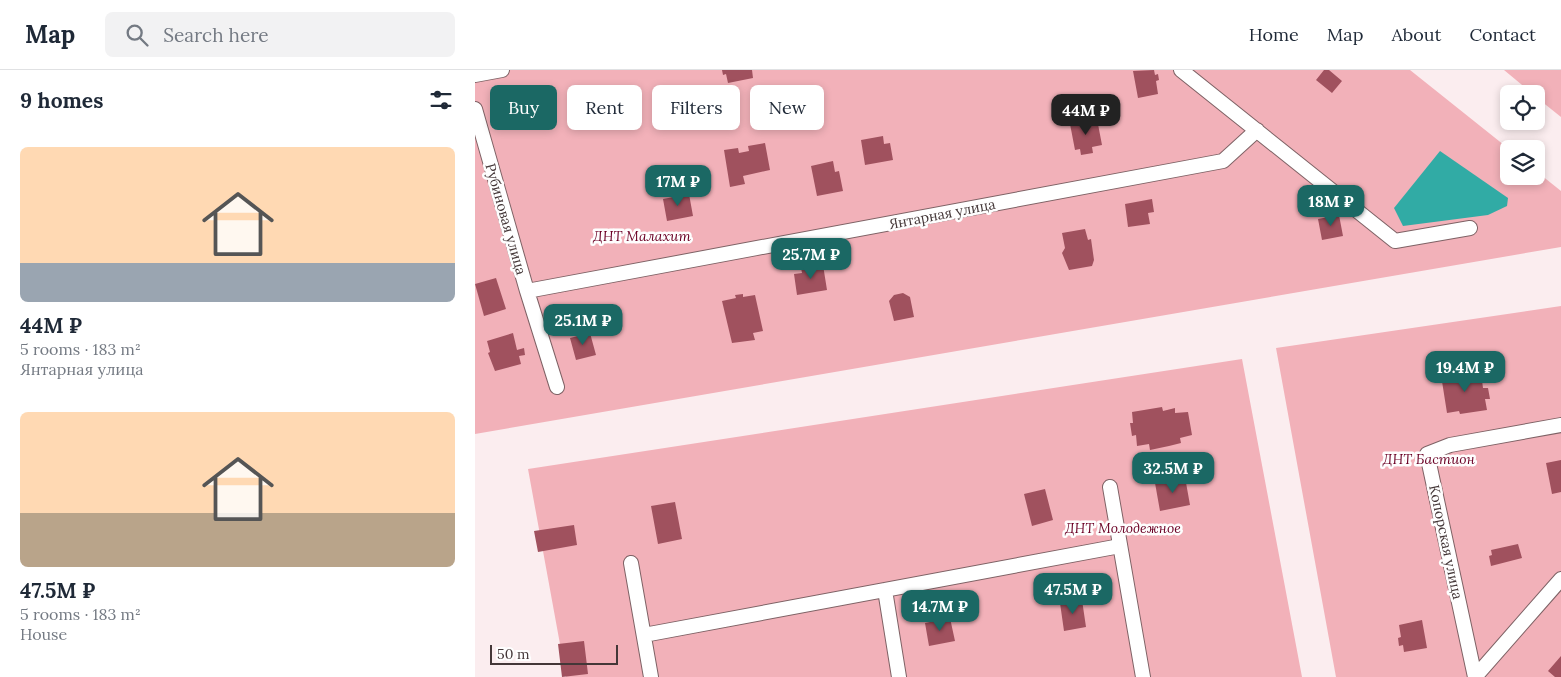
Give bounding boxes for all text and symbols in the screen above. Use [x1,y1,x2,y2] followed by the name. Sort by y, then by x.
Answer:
[105,12,455,57] search box
[25,19,75,50] text: Map
[123,21,151,49] icon: search
[163,23,269,47] text: Search here
[1249,23,1299,46] text: Home
[1327,23,1363,46] text: Map
[1391,23,1441,46] text: About
[1469,23,1536,46] text: Contact
[490,85,557,130] chip: Buy
[567,85,642,130] chip: Rent
[652,85,740,130] chip: Filters
[750,85,824,130] chip: New
[1500,85,1545,185] map controls
[1500,85,1545,130] button: locate
[427,86,455,114] icon: filters
[20,87,103,114] text: 9 homes
[1051,93,1121,136] pin: 44M ₽
[1062,100,1110,120] text: 44M ₽
[1500,140,1545,185] button: layers
[481,161,531,277] street label: Рубиновая улица
[643,164,713,207] pin: 17M ₽
[656,171,700,191] text: 17M ₽
[193,179,283,269] icon: home
[1296,184,1366,227] pin: 18M ₽
[1308,191,1354,211] text: 18M ₽
[887,195,997,233] street label: Янтарная улица
[592,227,691,245] park label: ДНТ Малахит
[765,238,857,280] pin: 25.7M ₽
[782,244,840,264] text: 25.7M ₽
[537,304,629,346] pin: 25.1M ₽
[554,310,612,330] text: 25.1M ₽
[20,312,82,339] text: 44M ₽
[20,339,141,359] text: 5 rooms · 183 m²
[1419,350,1511,393] pin: 19.4M ₽
[1436,357,1494,377] text: 19.4M ₽
[20,359,143,379] text: Янтарная улица
[193,444,283,534] icon: home
[1382,450,1476,468] park label: ДНТ Бастион
[1127,452,1219,494] pin: 32.5M ₽
[1143,458,1203,478] text: 32.5M ₽
[1425,483,1467,601] street label: Копорская улица
[1064,519,1181,537] park label: ДНТ Молодежное
[1027,572,1119,615] pin: 47.5M ₽
[20,577,95,604] text: 47.5M ₽
[1044,579,1102,599] text: 47.5M ₽
[894,590,986,632] pin: 14.7M ₽
[912,596,968,616] text: 14.7M ₽
[20,604,141,624] text: 5 rooms · 183 m²
[20,624,67,644] text: House
[490,642,617,665] scale bar
[497,645,530,663] text: 50 m

